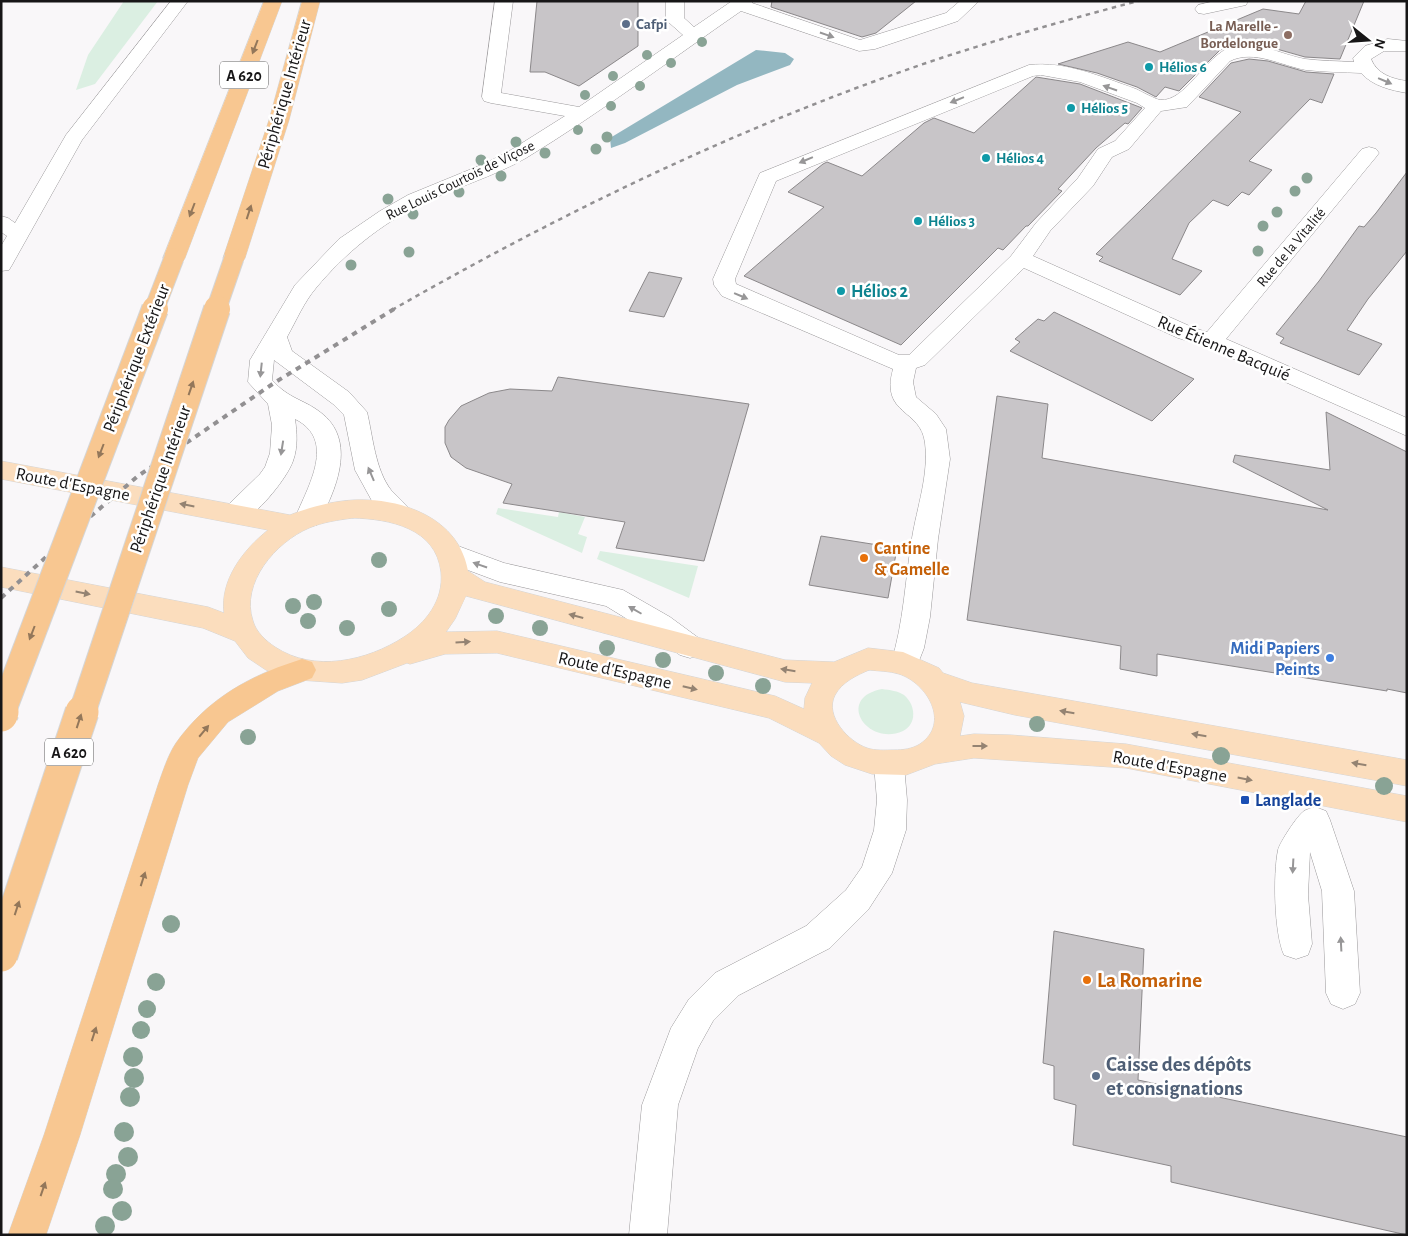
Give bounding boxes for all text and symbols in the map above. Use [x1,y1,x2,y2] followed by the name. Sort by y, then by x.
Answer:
[1343,15,1393,65] north arrow
[255,17,315,171] street label: Périphérique Intérieur
[636,17,667,32] place label: Cafpi
[620,18,632,30] marker: Cafpi
[1200,19,1278,51] place label: La Marelle - Bordelongue
[1282,29,1294,41] marker: La Marelle - Bordelongue
[819,31,834,39] one-way arrow
[1371,37,1388,50] text: N
[251,40,259,55] one-way arrow
[1159,60,1207,75] place label: Hélios 6
[1143,61,1155,73] marker: Hélios 6
[220,62,268,88] road number: A 620
[1378,77,1392,85] one-way arrow
[1103,84,1118,91] one-way arrow
[949,96,964,104] one-way arrow
[1081,101,1128,116] place label: Hélios 5
[1065,102,1077,114] marker: Hélios 5
[383,138,537,223] street label: Rue Louis Courtois de Viçose
[996,151,1044,166] place label: Hélios 4
[980,152,992,164] marker: Hélios 4
[799,157,813,165] one-way arrow
[188,203,196,218] one-way arrow
[245,204,253,219] one-way arrow
[1254,205,1329,290] street label: Rue de la Vitalité
[928,214,975,229] place label: Hélios 3
[912,215,924,227] marker: Hélios 3
[100,282,174,435] street label: Périphérique Extérieur
[851,283,909,301] place label: Hélios 2
[835,285,847,297] marker: Hélios 2
[734,293,748,301] one-way arrow
[1155,310,1294,385] street label: Rue Étienne Bacquié
[257,362,265,378] one-way arrow
[188,380,195,395] one-way arrow
[127,403,195,555] street label: Périphérique Intérieur
[278,441,286,457] one-way arrow
[97,444,105,459] one-way arrow
[14,465,131,505] street label: Route d'Espagne
[367,466,375,481] one-way arrow
[179,500,195,508] one-way arrow
[874,540,950,579] place label: Cantine & Gamelle
[858,552,870,564] marker: Cantine & Gamelle
[472,561,487,569] one-way arrow
[76,590,92,598] one-way arrow
[629,606,642,615] one-way arrow
[568,612,583,620] one-way arrow
[28,625,36,640] one-way arrow
[455,638,471,646] one-way arrow
[1230,640,1320,679] place label: Midi Papiers Peints
[556,649,673,693] street label: Route d'Espagne
[1324,652,1336,664] marker: Midi Papiers Peints
[780,666,796,674] one-way arrow
[683,684,698,692] one-way arrow
[1059,707,1075,715] one-way arrow
[76,713,84,728] one-way arrow
[198,724,209,737] one-way arrow
[1190,731,1206,739] one-way arrow
[45,739,93,766] road number: A 620
[972,742,988,750] one-way arrow
[1111,748,1228,786] street label: Route d'Espagne
[1350,760,1366,768] one-way arrow
[1238,775,1254,783] one-way arrow
[1255,792,1321,810] place label: Langlade
[1239,794,1251,806] marker: Langlade
[1289,858,1297,874] one-way arrow
[139,872,147,887] one-way arrow
[13,901,21,916] one-way arrow
[1336,936,1344,952] one-way arrow
[1097,970,1202,991] place label: La Romarine
[1081,974,1093,986] marker: La Romarine
[91,1027,98,1042] one-way arrow
[1106,1054,1251,1099] place label: Caisse des dépôts et consignations
[1090,1070,1102,1082] marker: Caisse des dépôts et consignations
[39,1181,47,1196] one-way arrow

